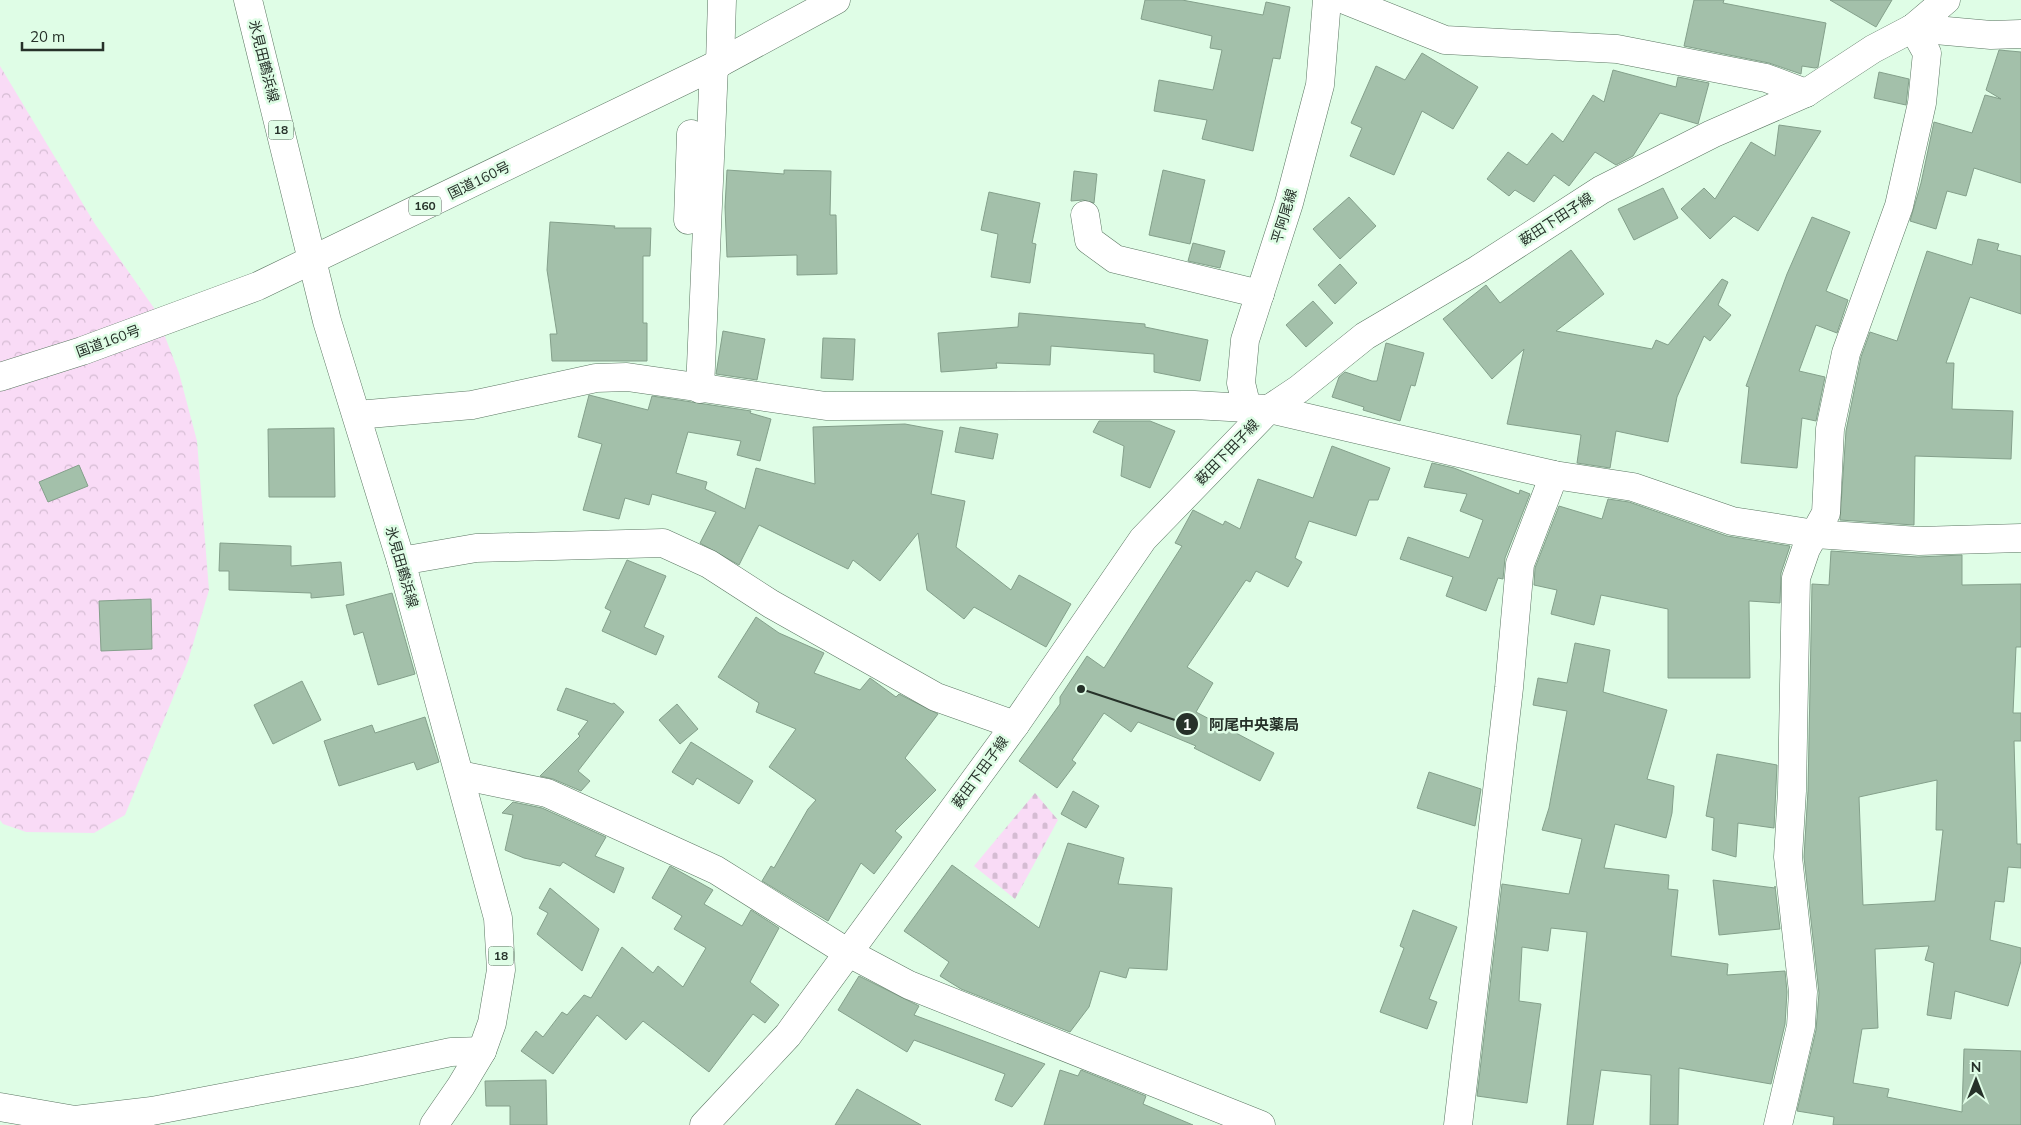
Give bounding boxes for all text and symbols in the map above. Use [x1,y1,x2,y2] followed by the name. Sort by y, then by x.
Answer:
[245,18,283,104] street label: 氷見田鶴浜線
[22,20,104,52] scale bar
[30,27,65,46] text: 20 m
[268,120,294,140] road number: 18
[445,157,513,203] street label: 国道160号
[1267,187,1301,245] street label: 平阿尾線
[1516,189,1596,249] street label: 薮田下田子線
[409,197,441,216] road number: 160
[73,321,143,361] street label: 国道160号
[1191,416,1263,488] street label: 薮田下田子線
[382,524,422,610] street label: 氷見田鶴浜線
[1174,709,1309,739] callout: 阿尾中央薬局
[1182,715,1192,734] text: 1
[1209,715,1299,734] text: 阿尾中央薬局
[948,733,1012,811] street label: 薮田下田子線
[488,946,514,966] road number: 18
[1951,1055,2001,1105] north arrow
[1971,1058,1981,1076] text: N

